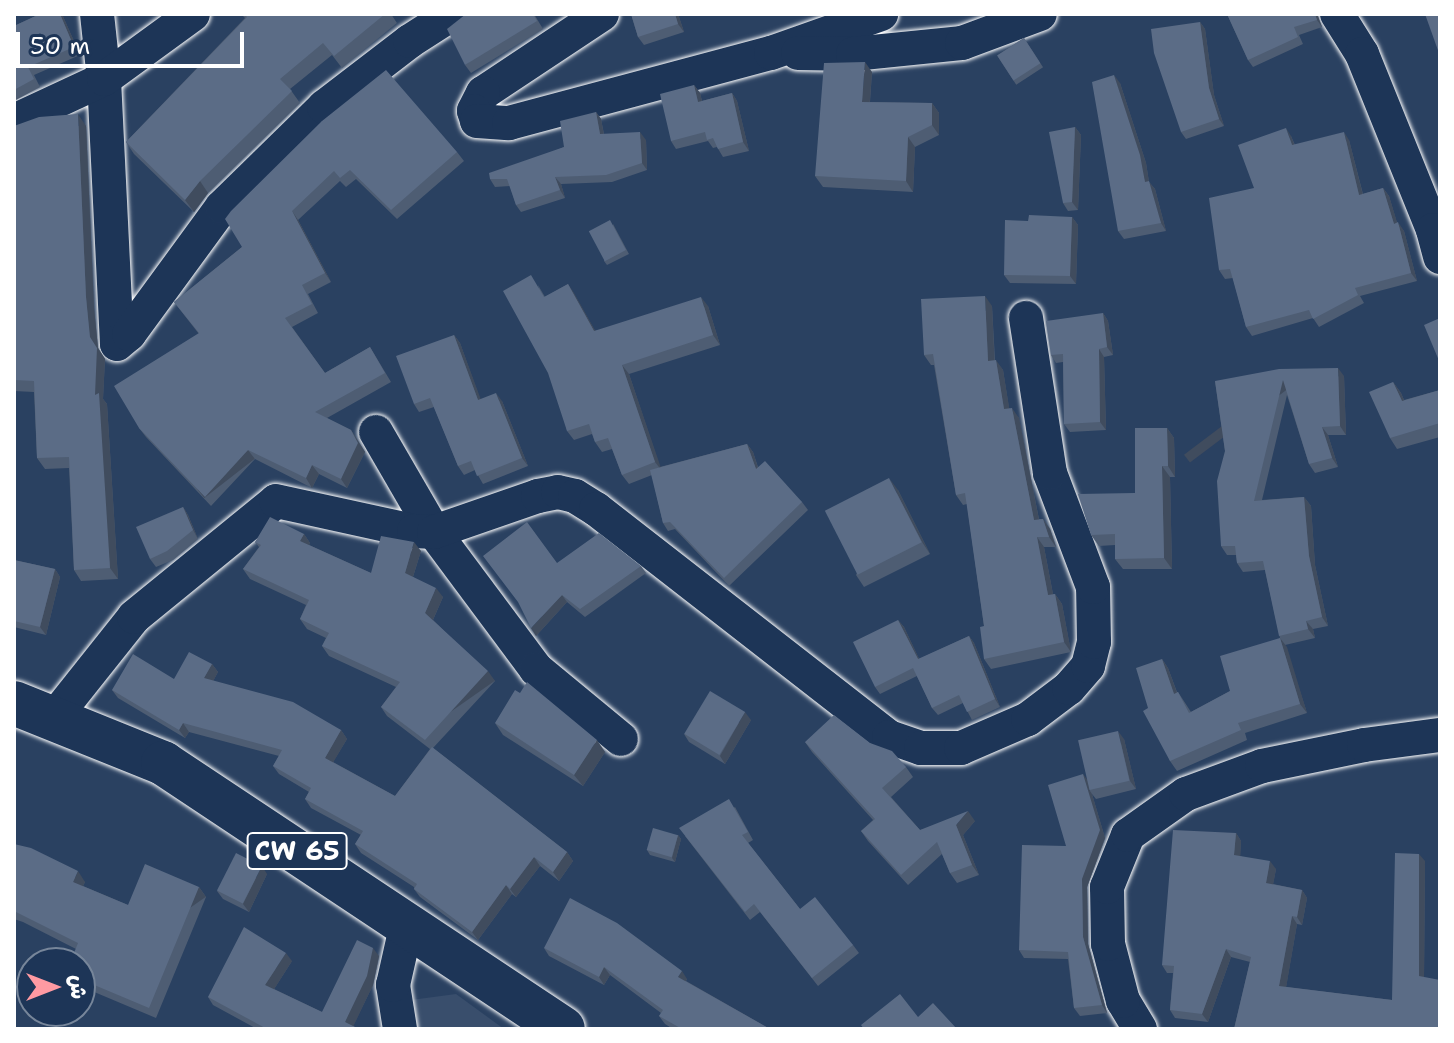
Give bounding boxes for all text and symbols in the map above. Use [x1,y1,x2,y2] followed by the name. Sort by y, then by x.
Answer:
[20,16,248,66] scale bar
[30,30,90,62] text: 50 m
[245,829,349,873] road number: CW 65
[16,947,96,1027] north arrow
[64,975,93,999] text: ش

